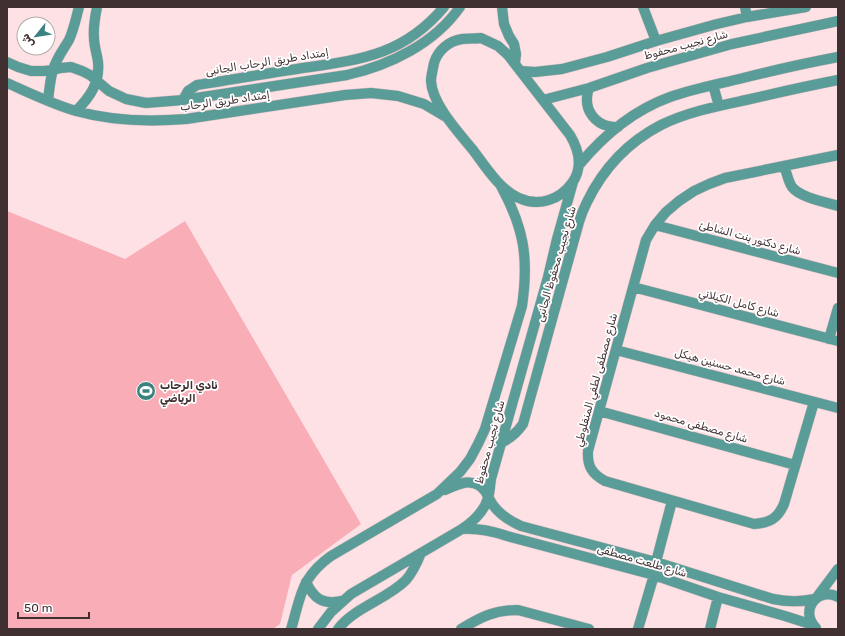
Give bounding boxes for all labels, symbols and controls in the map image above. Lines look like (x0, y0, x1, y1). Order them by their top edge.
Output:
north arrow (16, 16, 56, 56)
street label: شارع نجيب محفوظ (643, 28, 730, 64)
text: ش (19, 31, 37, 50)
street label: إمتداد طريق الرحاب الجانبى (204, 46, 330, 79)
street label: إمتداد طريق الرحاب (179, 88, 271, 115)
street label: شارع نجيب محفوظ الجانبى (533, 204, 581, 324)
street label: شارع دكتور بنت الشاطئ (697, 218, 802, 260)
street label: شارع كامل الكيلاني (697, 286, 781, 322)
street label: شارع مصطفى لطفي المنفلوطي (572, 312, 622, 449)
street label: شارع محمد حسنين هيكل (673, 346, 787, 390)
place label: نادي الرحاب الرياضي (160, 379, 218, 407)
sports icon: نادي الرحاب الرياضي (135, 380, 157, 402)
street label: شارع نجيب محفوظ (473, 399, 509, 486)
street label: شارع مصطفى محمود (652, 406, 749, 448)
street label: شارع طلعت مصطفى (595, 542, 688, 582)
scale bar (18, 594, 89, 620)
text: 50 m (24, 601, 52, 615)

